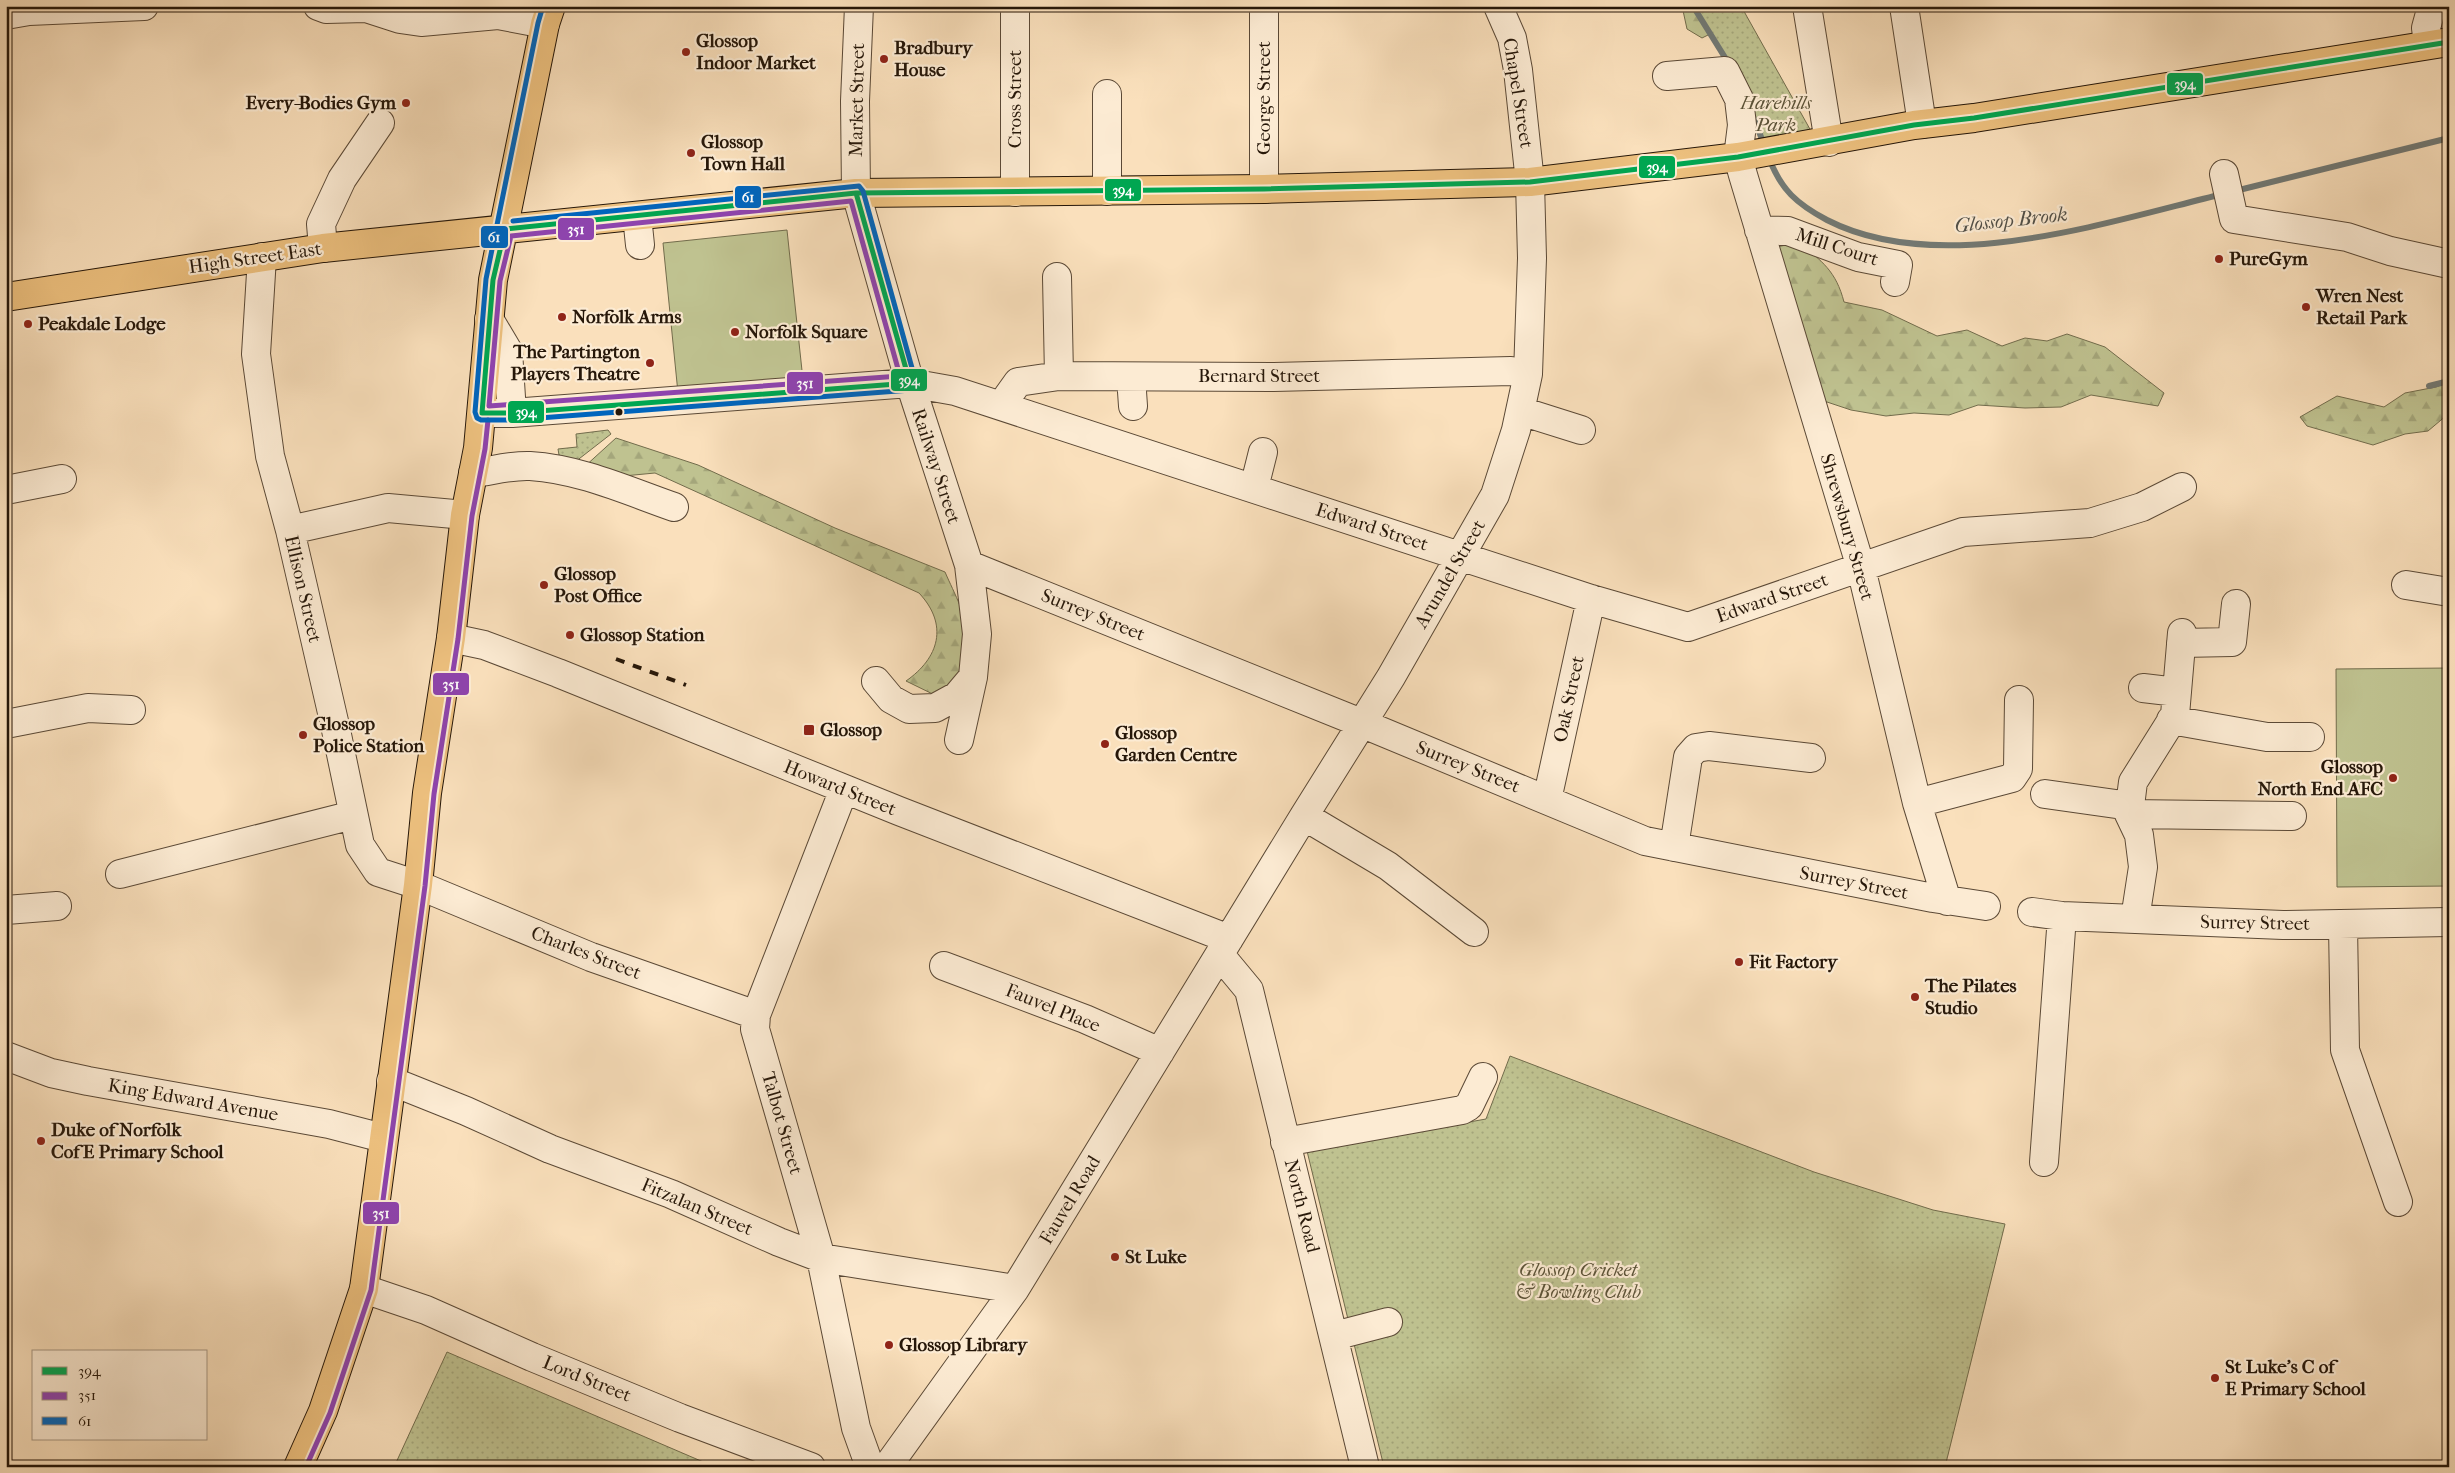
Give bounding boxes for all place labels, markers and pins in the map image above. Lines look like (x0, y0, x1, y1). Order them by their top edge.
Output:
place label: Glossop Indoor Market (696, 30, 816, 74)
place label: Bradbury House (894, 37, 973, 81)
marker: Glossop Indoor Market (680, 46, 692, 58)
marker: Bradbury House (878, 53, 890, 65)
place label: Every-Bodies Gym (246, 92, 396, 114)
marker: Every-Bodies Gym (400, 97, 412, 109)
place label: Glossop Town Hall (700, 131, 786, 175)
marker: Glossop Town Hall (685, 147, 697, 159)
place label: PureGym (2229, 248, 2308, 270)
marker: PureGym (2213, 253, 2225, 265)
place label: Wren Nest Retail Park (2315, 285, 2408, 329)
marker: Wren Nest Retail Park (2300, 301, 2312, 313)
place label: Norfolk Arms (572, 306, 681, 328)
marker: Norfolk Arms (556, 311, 568, 323)
place label: Peakdale Lodge (38, 313, 166, 335)
marker: Peakdale Lodge (22, 318, 34, 330)
place label: Norfolk Square (745, 321, 868, 343)
marker: Norfolk Square (729, 326, 741, 338)
place label: The Partington Players Theatre (510, 341, 641, 385)
marker: The Partington Players Theatre (644, 357, 656, 369)
unlabelled marker (614, 407, 624, 417)
place label: Glossop Post Office (554, 563, 643, 607)
marker: Glossop Post Office (538, 579, 550, 591)
place label: Glossop Station (580, 624, 705, 646)
marker: Glossop Station (564, 629, 576, 641)
place label: Glossop Police Station (313, 713, 425, 757)
place label: Glossop (820, 719, 882, 741)
place label: Glossop Garden Centre (1115, 722, 1238, 766)
marker: Glossop (802, 723, 816, 737)
marker: Glossop Police Station (297, 729, 309, 741)
marker: Glossop Garden Centre (1099, 738, 1111, 750)
place label: Glossop North End AFC (2257, 756, 2383, 800)
marker: Glossop North End AFC (2387, 772, 2399, 784)
place label: Fit Factory (1748, 951, 1838, 973)
marker: Fit Factory (1733, 956, 1745, 968)
place label: The Pilates Studio (1924, 975, 2017, 1019)
marker: The Pilates Studio (1909, 991, 1921, 1003)
place label: Duke of Norfolk CofE Primary School (51, 1119, 224, 1163)
marker: Duke of Norfolk CofE Primary School (35, 1135, 47, 1147)
place label: St Luke (1125, 1246, 1187, 1268)
marker: St Luke (1109, 1251, 1121, 1263)
place label: Glossop Library (899, 1334, 1028, 1356)
marker: Glossop Library (883, 1339, 895, 1351)
place label: St Luke's C of E Primary School (2225, 1356, 2366, 1400)
marker: St Luke's C of E Primary School (2209, 1372, 2221, 1384)

